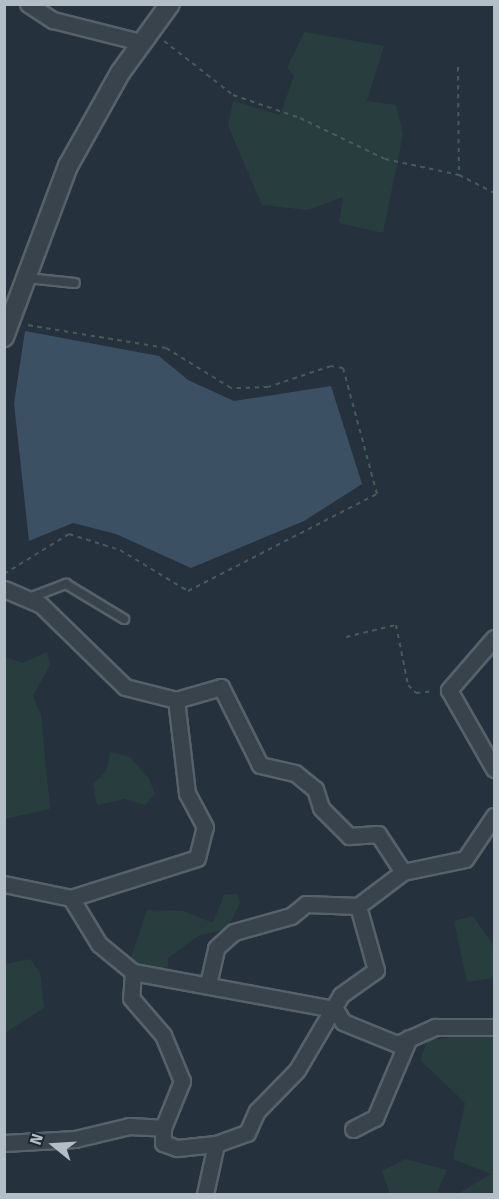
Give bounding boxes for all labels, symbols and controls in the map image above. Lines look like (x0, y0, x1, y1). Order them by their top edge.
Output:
north arrow (24, 1115, 84, 1175)
text: N (26, 1131, 47, 1147)

